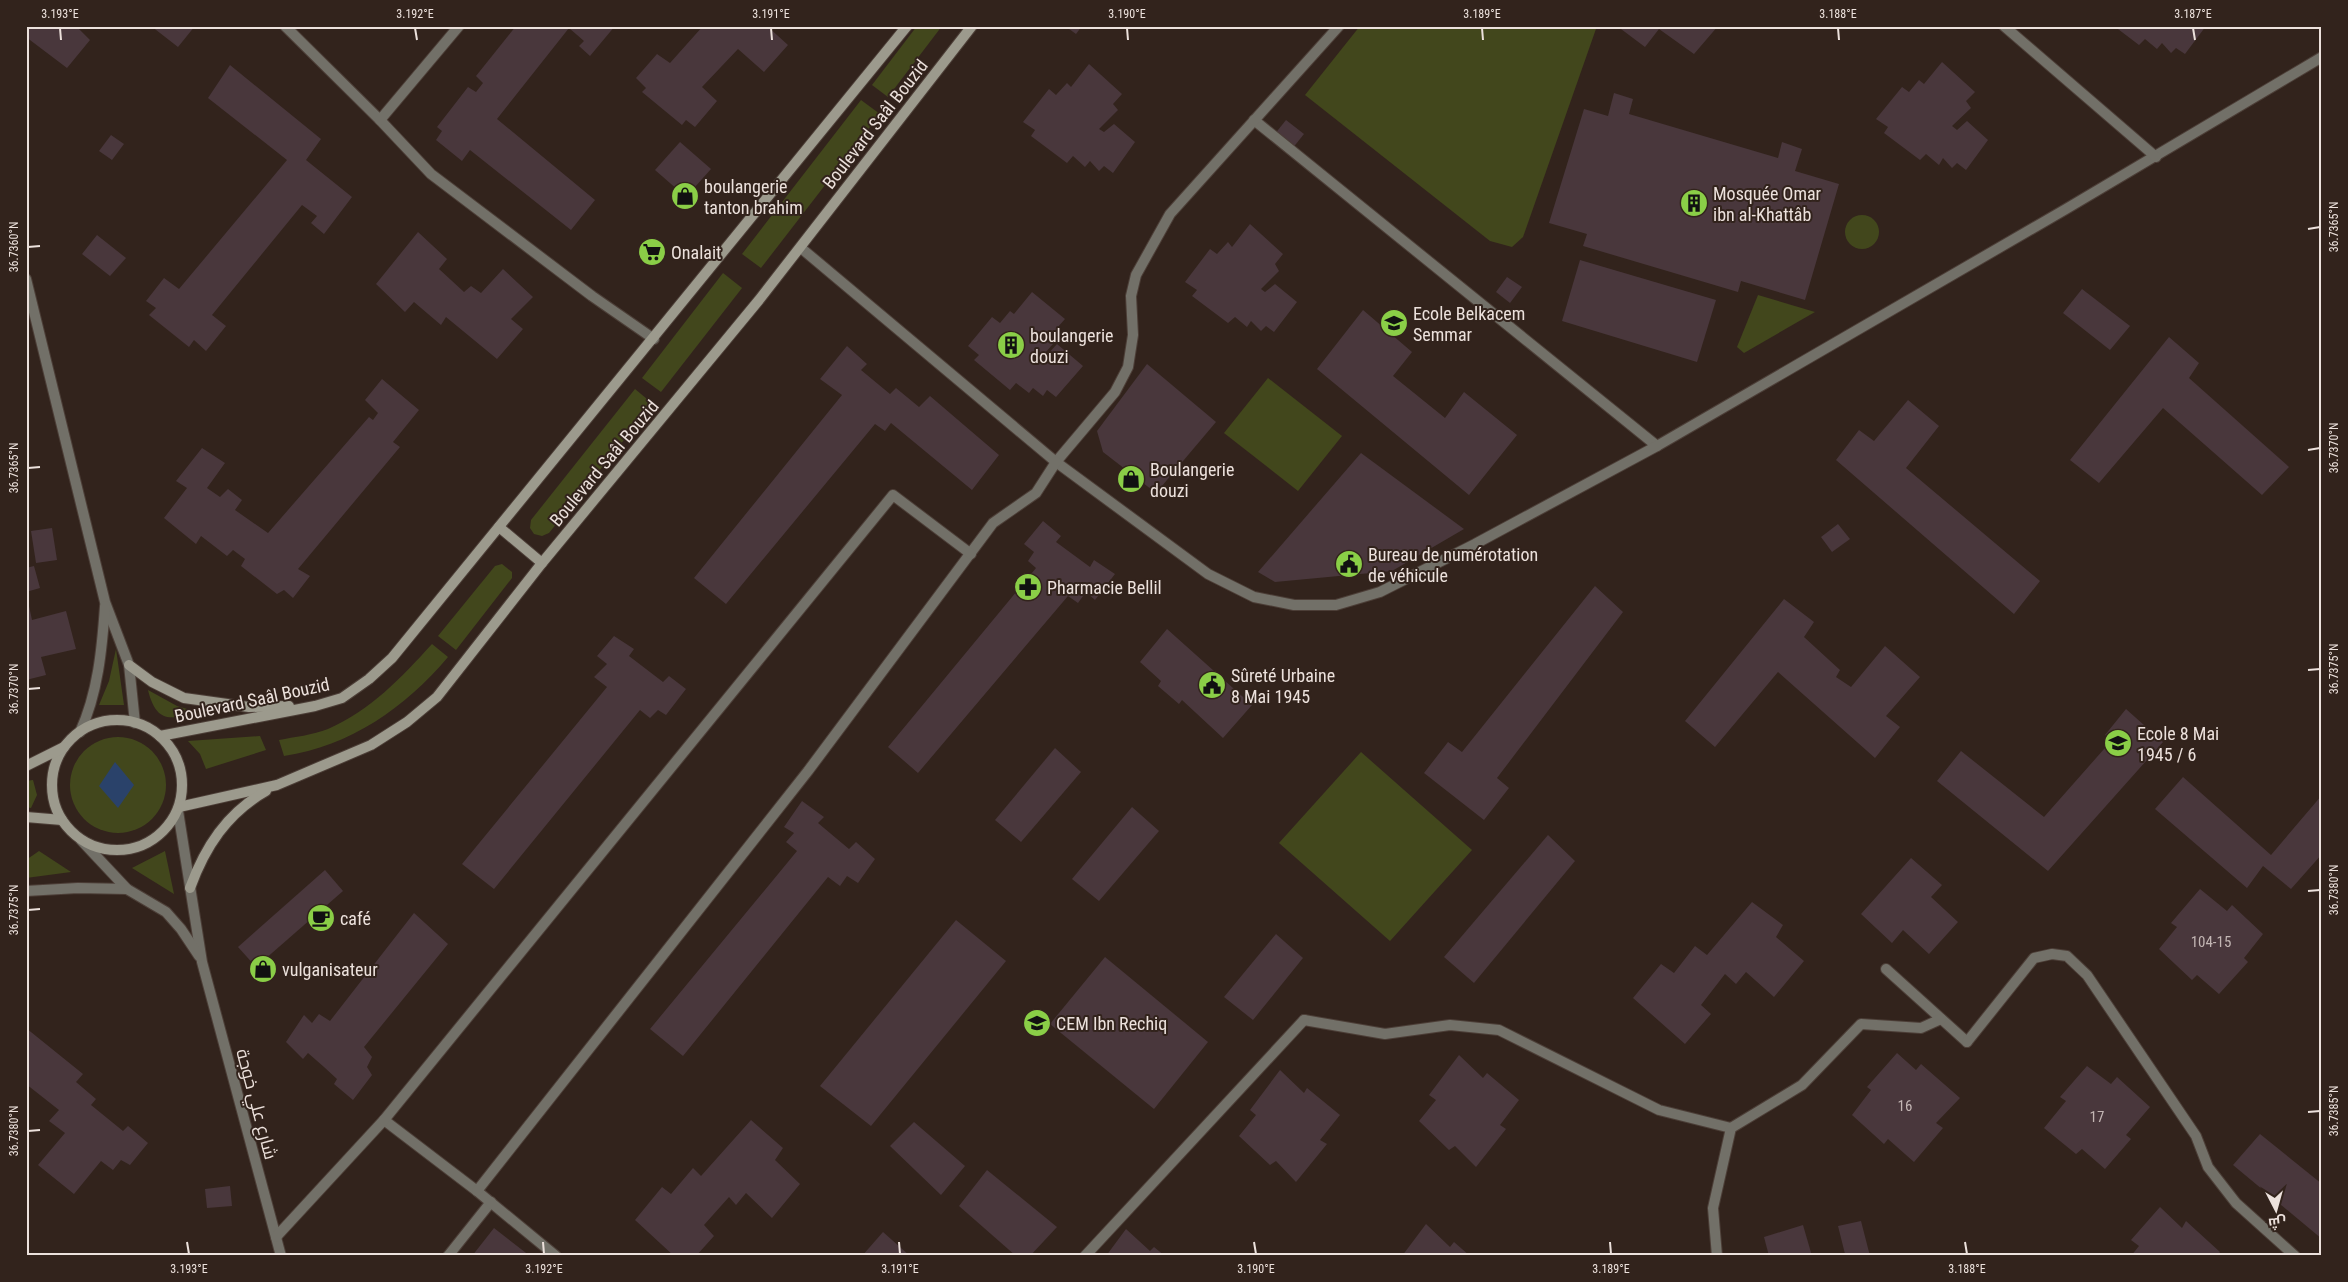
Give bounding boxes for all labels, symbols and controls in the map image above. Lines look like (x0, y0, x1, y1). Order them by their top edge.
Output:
text: 3.193°E (41, 7, 79, 21)
text: 3.192°E (396, 7, 434, 21)
text: 3.191°E (752, 7, 790, 21)
text: 3.190°E (1108, 7, 1146, 21)
text: 3.189°E (1463, 7, 1501, 21)
text: 3.188°E (1819, 7, 1857, 21)
text: 3.187°E (2174, 7, 2212, 21)
street label: Boulevard Saâl Bouzid (818, 55, 932, 193)
place label: boulangerie tanton brahim (704, 176, 803, 218)
shop icon: boulangerie tanton brahim (670, 181, 700, 211)
place label: Mosquée Omar ibn al-Khattâb (1713, 183, 1822, 225)
building icon: Mosquée Omar ibn al-Khattâb (1679, 188, 1709, 218)
text: 36.7365°N (2327, 202, 2341, 252)
text: 36.7360°N (7, 222, 21, 272)
supermarket icon: Onalait (637, 237, 667, 267)
place label: Onalait (671, 242, 721, 263)
place label: Ecole Belkacem Semmar (1413, 303, 1525, 345)
school or university icon: Ecole Belkacem Semmar (1379, 308, 1409, 338)
place label: boulangerie douzi (1030, 325, 1113, 367)
building icon: boulangerie douzi (996, 330, 1026, 360)
street label: Boulevard Saâl Bouzid (545, 396, 663, 530)
text: 36.7370°N (2327, 423, 2341, 473)
text: 36.7365°N (7, 443, 21, 493)
place label: Boulangerie douzi (1150, 459, 1234, 501)
shop icon: Boulangerie douzi (1116, 464, 1146, 494)
place label: Bureau de numérotation de véhicule (1368, 544, 1538, 586)
public building icon: Bureau de numérotation de véhicule (1334, 549, 1364, 579)
pharmacy icon: Pharmacie Bellil (1013, 572, 1043, 602)
place label: Pharmacie Bellil (1047, 577, 1162, 598)
text: 36.7375°N (2327, 644, 2341, 694)
text: 36.7370°N (7, 664, 21, 714)
place label: Sûreté Urbaine 8 Mai 1945 (1231, 665, 1335, 707)
public building icon: Sûreté Urbaine 8 Mai 1945 (1197, 670, 1227, 700)
street label: Boulevard Saâl Bouzid (173, 673, 331, 727)
place label: Ecole 8 Mai 1945 / 6 (2137, 723, 2219, 765)
school or university icon: Ecole 8 Mai 1945 / 6 (2103, 728, 2133, 758)
text: 36.7380°N (2327, 865, 2341, 915)
text: 36.7375°N (7, 885, 21, 935)
cafe icon: café (306, 903, 336, 933)
place label: café (340, 908, 371, 929)
house number: 104-15 (2191, 933, 2231, 951)
shop icon: vulganisateur (248, 954, 278, 984)
place label: vulganisateur (282, 959, 378, 980)
school or university icon: CEM Ibn Rechiq (1022, 1008, 1052, 1038)
place label: CEM Ibn Rechiq (1056, 1013, 1167, 1034)
street label: شارع علي خوجة (228, 1046, 282, 1163)
text: 36.7385°N (2327, 1086, 2341, 1136)
house number: 16 (1898, 1097, 1912, 1115)
text: 36.7380°N (7, 1106, 21, 1156)
house number: 17 (2090, 1108, 2104, 1126)
north arrow (2250, 1184, 2300, 1234)
text: ش (2267, 1213, 2287, 1232)
text: 3.193°E (170, 1262, 208, 1276)
text: 3.192°E (525, 1262, 563, 1276)
text: 3.191°E (881, 1262, 919, 1276)
text: 3.190°E (1237, 1262, 1275, 1276)
text: 3.189°E (1592, 1262, 1630, 1276)
text: 3.188°E (1948, 1262, 1986, 1276)

